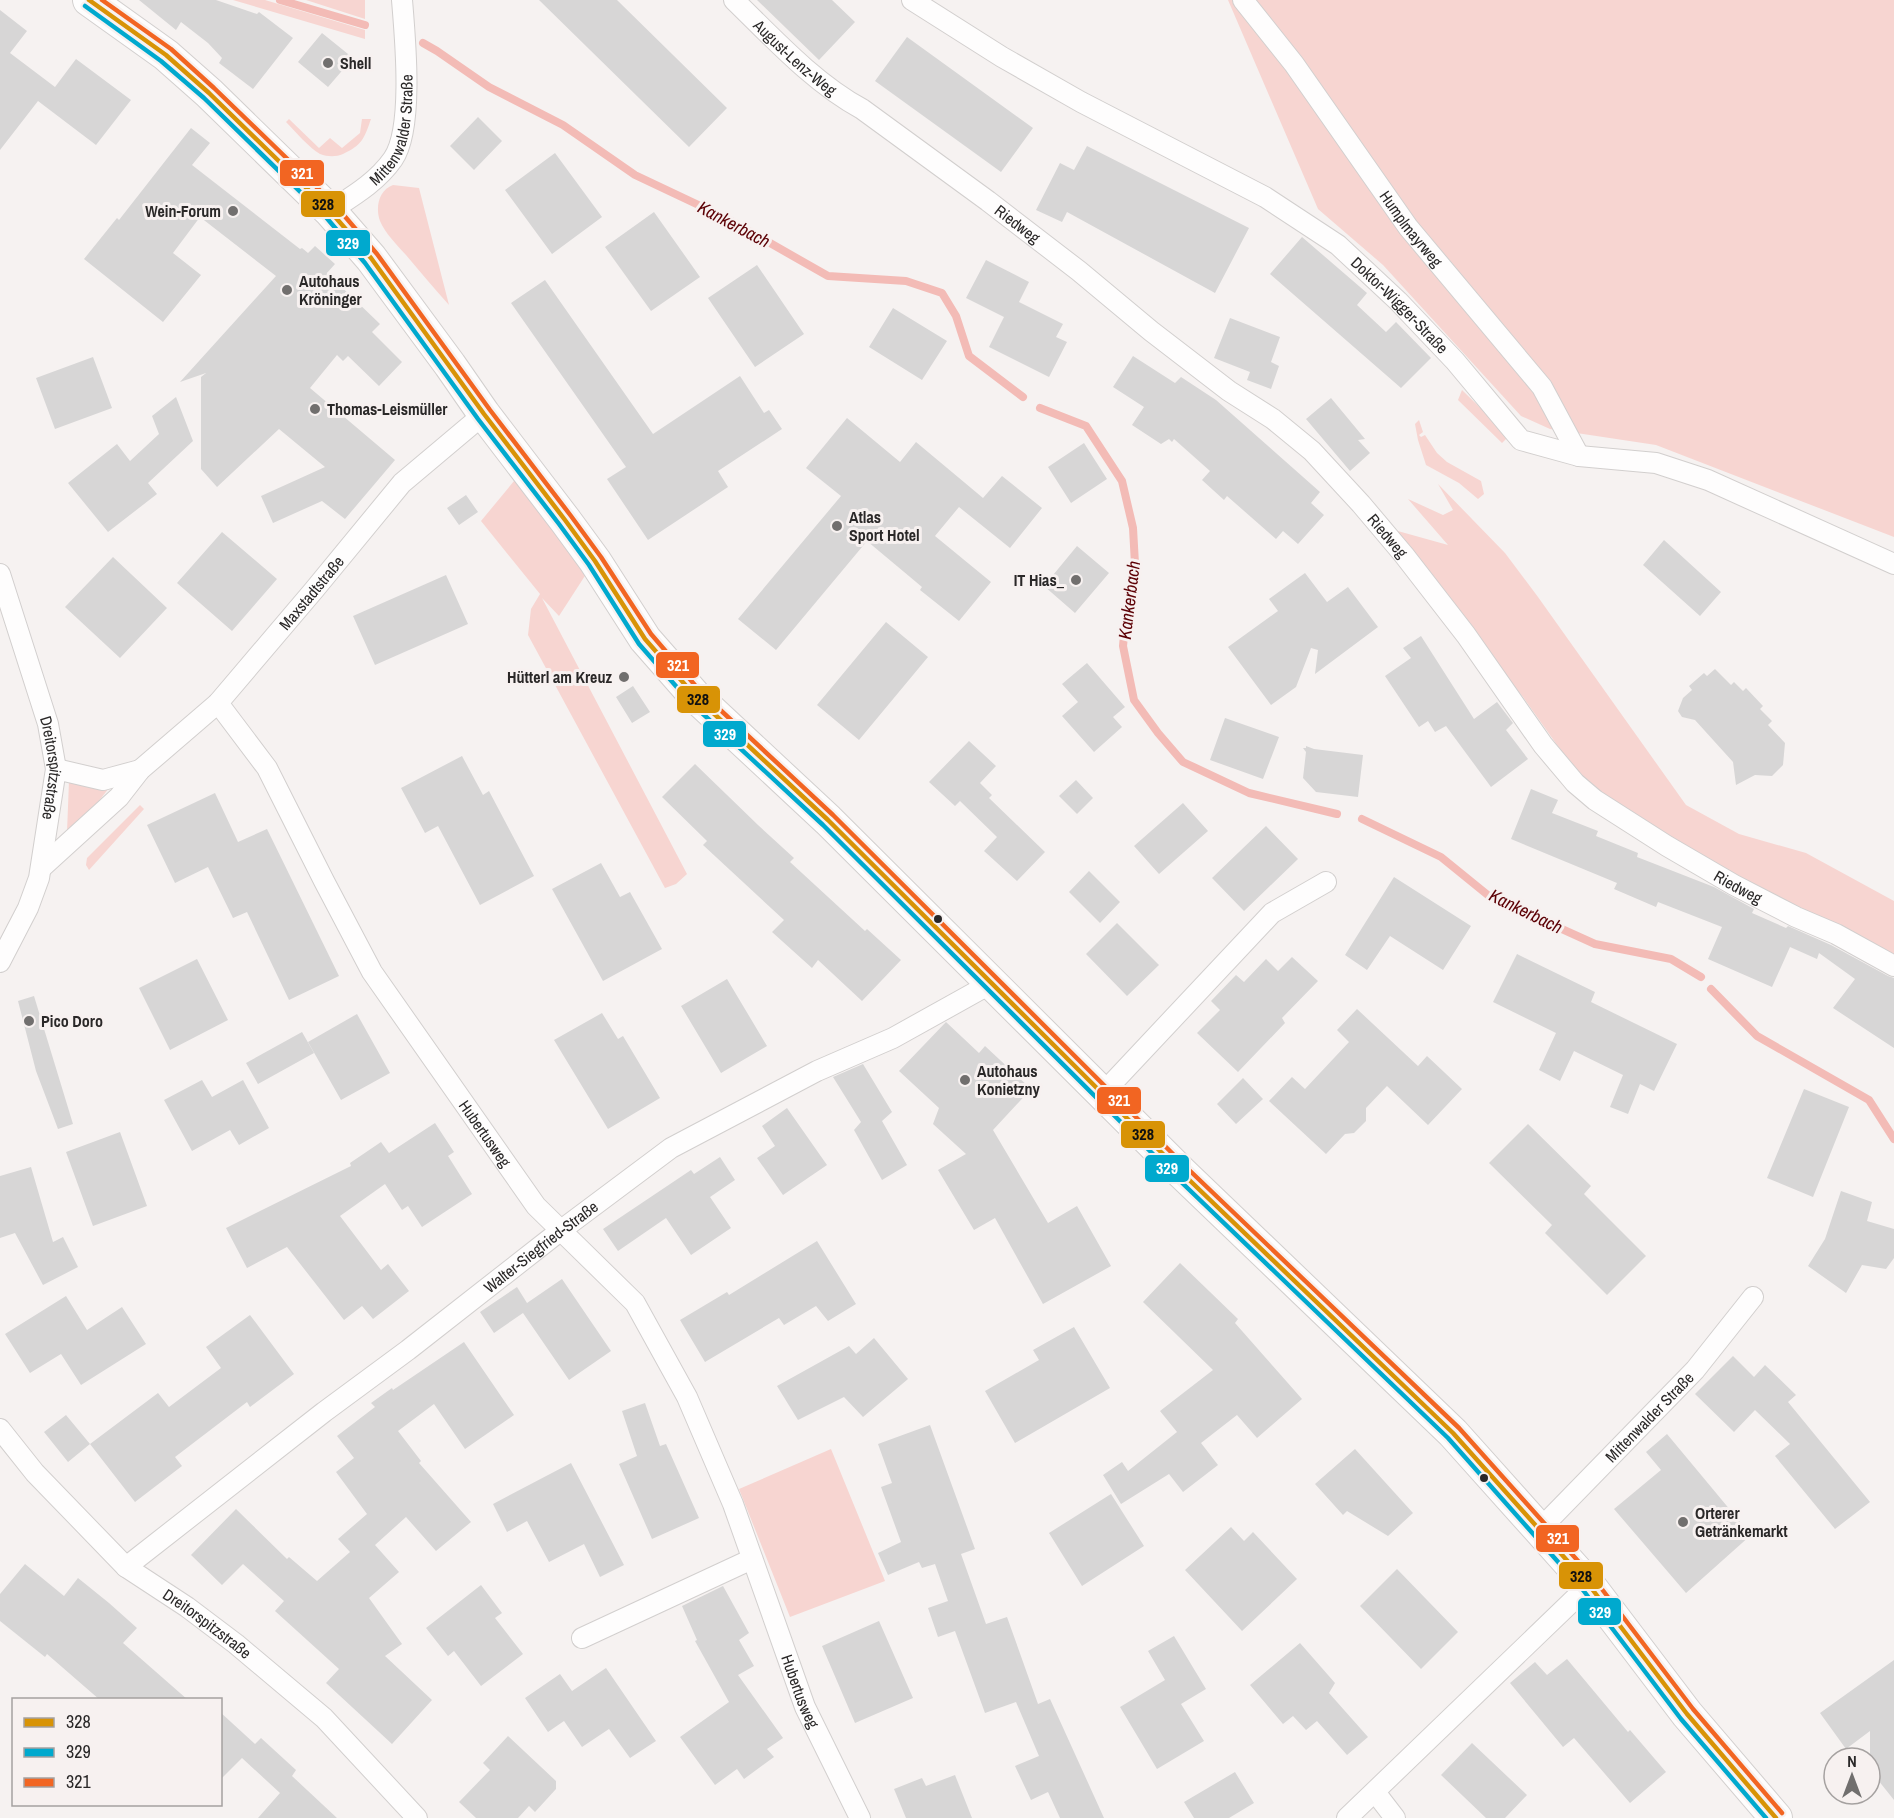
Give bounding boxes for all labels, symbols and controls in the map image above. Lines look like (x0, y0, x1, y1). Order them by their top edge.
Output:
street label: August-Lenz-Weg (748, 14, 842, 101)
place label: Shell (340, 52, 371, 74)
marker: Shell (321, 56, 335, 70)
street label: Mittenwalder Straße (364, 74, 418, 190)
line badge: 321 (279, 159, 325, 187)
text: 321 (291, 162, 314, 184)
street label: Humplmayrweg (1375, 186, 1448, 272)
line badge: 328 (300, 190, 346, 218)
text: 328 (312, 193, 334, 215)
water label: Kankerbach (693, 194, 775, 254)
street label: Riedweg (990, 199, 1045, 249)
place label: Wein-Forum (145, 200, 221, 222)
marker: Wein-Forum (226, 204, 240, 218)
line badge: 329 (325, 229, 371, 257)
text: 329 (337, 232, 359, 254)
street label: Doktor-Wigger-Straße (1346, 252, 1453, 358)
place label: Autohaus Kröninger (299, 270, 363, 310)
marker: Autohaus Kröninger (280, 283, 294, 297)
place label: Thomas-Leismüller (327, 398, 448, 420)
marker: Thomas-Leismüller (308, 402, 322, 416)
place label: Atlas Sport Hotel (849, 506, 920, 546)
street label: Riedweg (1363, 509, 1413, 563)
marker: Atlas Sport Hotel (830, 519, 844, 533)
street label: Maxstadtstraße (274, 551, 349, 634)
water label: Kankerbach (1112, 559, 1146, 641)
place label: IT Hias_ (1014, 569, 1065, 591)
marker: IT Hias_ (1069, 573, 1083, 587)
line badge: 321 (655, 651, 700, 679)
text: 321 (667, 654, 690, 676)
place label: Hütterl am Kreuz (507, 666, 612, 688)
marker: Hütterl am Kreuz (617, 670, 631, 684)
line badge: 328 (676, 685, 721, 714)
text: 328 (687, 688, 709, 710)
street label: Dreitorspitzstraße (35, 713, 67, 821)
line badge: 329 (702, 720, 747, 748)
text: 329 (714, 723, 736, 745)
street label: Riedweg (1710, 865, 1767, 909)
water label: Kankerbach (1485, 882, 1567, 940)
unlabelled marker (932, 913, 944, 925)
place label: Pico Doro (41, 1010, 103, 1032)
marker: Pico Doro (22, 1014, 36, 1028)
place label: Autohaus Konietzny (977, 1060, 1040, 1100)
marker: Autohaus Konietzny (958, 1073, 972, 1087)
line badge: 321 (1096, 1086, 1142, 1115)
text: 321 (1108, 1089, 1131, 1111)
street label: Hubertusweg (454, 1095, 517, 1172)
line badge: 328 (1120, 1120, 1166, 1149)
text: 328 (1132, 1123, 1154, 1145)
line badge: 329 (1144, 1154, 1190, 1183)
text: 329 (1156, 1157, 1178, 1179)
street label: Walter-Siegfried-Straße (479, 1196, 602, 1298)
street label: Mittenwalder Straße (1600, 1367, 1698, 1467)
unlabelled marker (1478, 1472, 1490, 1484)
place label: Orterer Getränkemarkt (1695, 1502, 1788, 1542)
marker: Orterer Getränkemarkt (1676, 1515, 1690, 1529)
line badge: 321 (1535, 1524, 1580, 1553)
text: 321 (1547, 1527, 1570, 1549)
line badge: 328 (1558, 1561, 1604, 1590)
text: 328 (1570, 1565, 1592, 1587)
street label: Dreitorspitzstraße (159, 1583, 256, 1663)
line badge: 329 (1577, 1597, 1622, 1626)
text: 329 (1589, 1601, 1611, 1623)
street label: Hubertusweg (776, 1651, 825, 1732)
legend (12, 1698, 222, 1806)
text: 328 (66, 1709, 91, 1734)
text: 329 (66, 1739, 91, 1764)
north arrow (1822, 1746, 1882, 1806)
text: N (1847, 1750, 1857, 1772)
text: 321 (66, 1769, 91, 1794)

